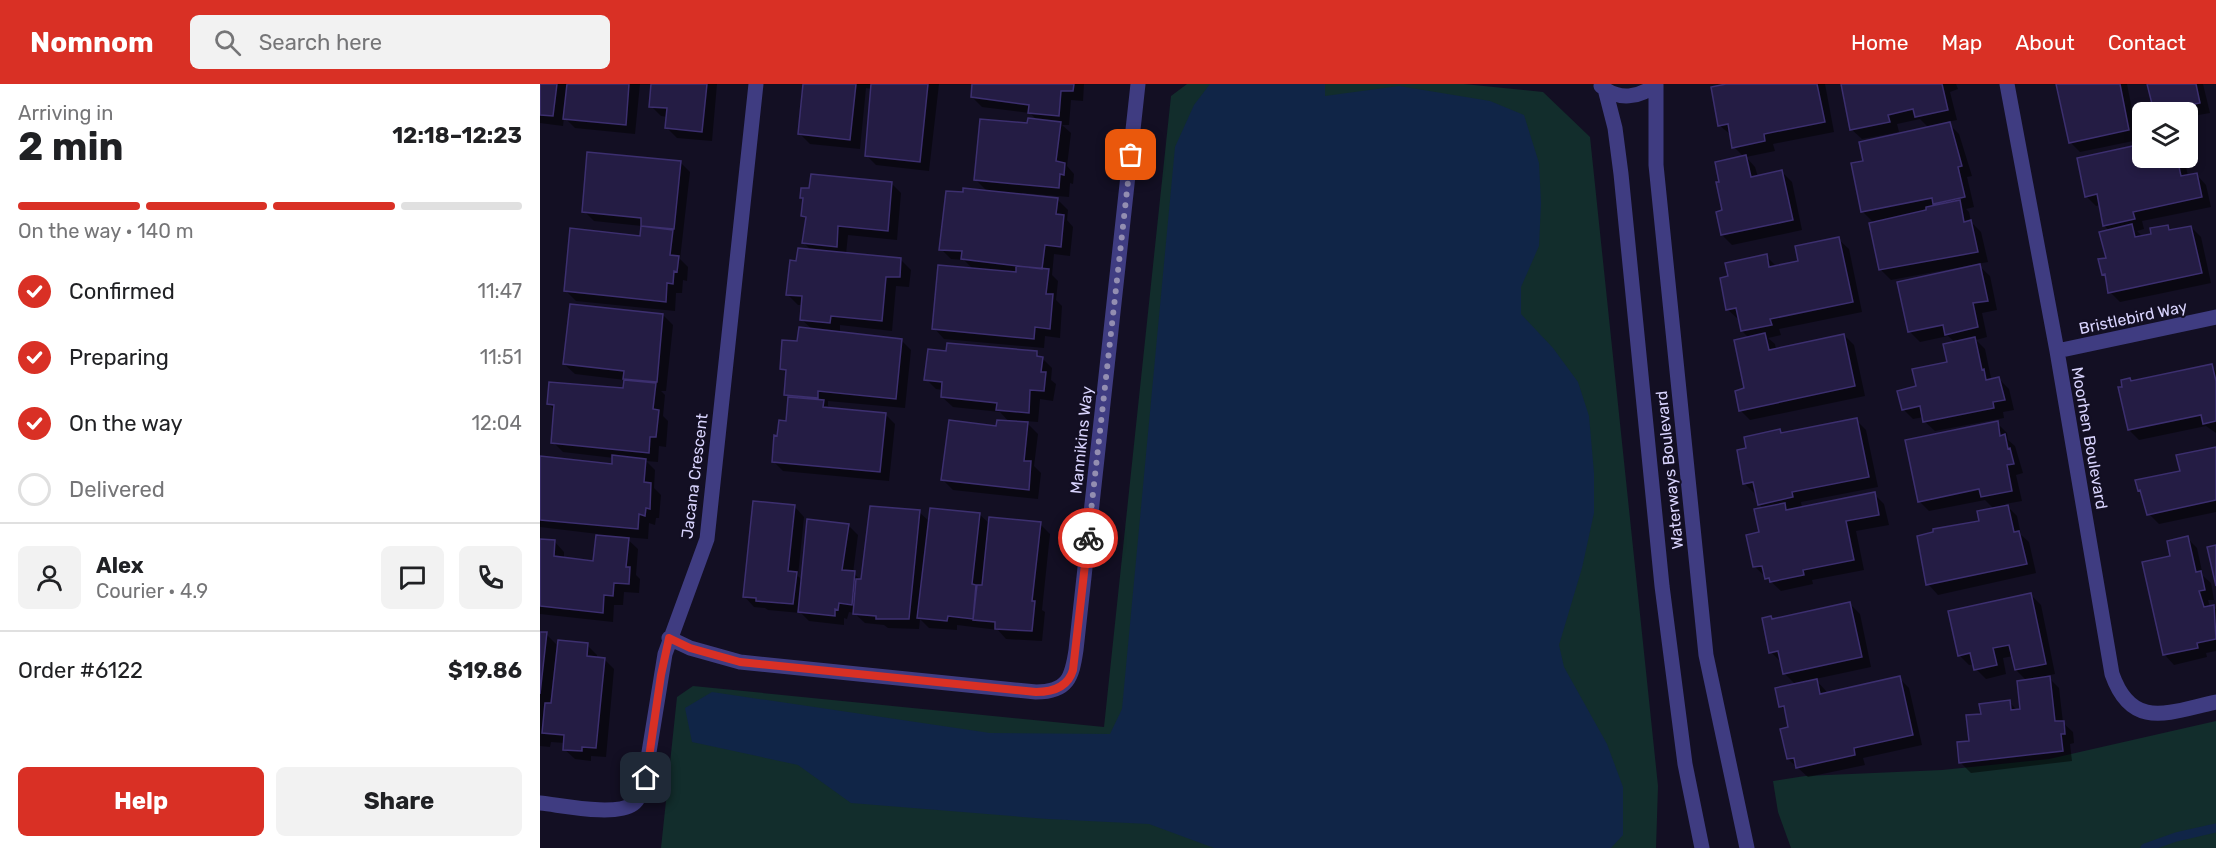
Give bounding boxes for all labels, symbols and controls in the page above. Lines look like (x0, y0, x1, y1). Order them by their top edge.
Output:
search box (190, 15, 610, 69)
text: Nomnom (30, 26, 154, 59)
icon: search (211, 26, 244, 59)
text: Search here (259, 29, 382, 56)
text: Home (1851, 30, 1908, 55)
text: Map (1941, 30, 1982, 55)
text: About (2015, 30, 2075, 55)
text: Contact (2108, 30, 2186, 55)
text: Arriving in (18, 101, 113, 125)
map controls (2132, 102, 2198, 168)
button: layers (2132, 102, 2198, 168)
text: 12:18–12:23 (392, 122, 522, 149)
text: 2 min (18, 124, 124, 170)
pin (1105, 129, 1156, 180)
icon: bag (1114, 138, 1147, 171)
text: On the way · 140 m (18, 219, 194, 243)
icon: check (18, 275, 51, 308)
text: Confirmed (69, 278, 175, 305)
text: 11:47 (477, 279, 522, 303)
street label: Bristlebird Way (2077, 297, 2189, 338)
icon: check (18, 341, 51, 374)
text: Preparing (69, 344, 169, 371)
text: 11:51 (480, 345, 522, 369)
street label: Moorhen Boulevard (2068, 365, 2111, 511)
street label: Mannikins Way (1066, 385, 1097, 495)
street label: Waterways Boulevard (1652, 390, 1687, 550)
icon: check (18, 407, 51, 440)
text: On the way (69, 410, 183, 437)
text: 12:04 (471, 411, 522, 435)
street label: Jacana Crescent (677, 412, 712, 540)
text: Delivered (69, 476, 165, 503)
courier (1058, 508, 1118, 568)
icon: bike (1072, 522, 1105, 555)
button: person (18, 546, 81, 609)
button: chat (381, 546, 444, 609)
button: phone (459, 546, 522, 609)
text: Alex (96, 552, 144, 579)
text: Courier · 4.9 (96, 579, 208, 603)
text: Order #6122 (18, 657, 143, 684)
text: $19.86 (448, 657, 522, 684)
pin (620, 752, 671, 803)
icon: home (629, 761, 662, 794)
button: Help (18, 767, 264, 836)
button: Share (276, 767, 522, 836)

